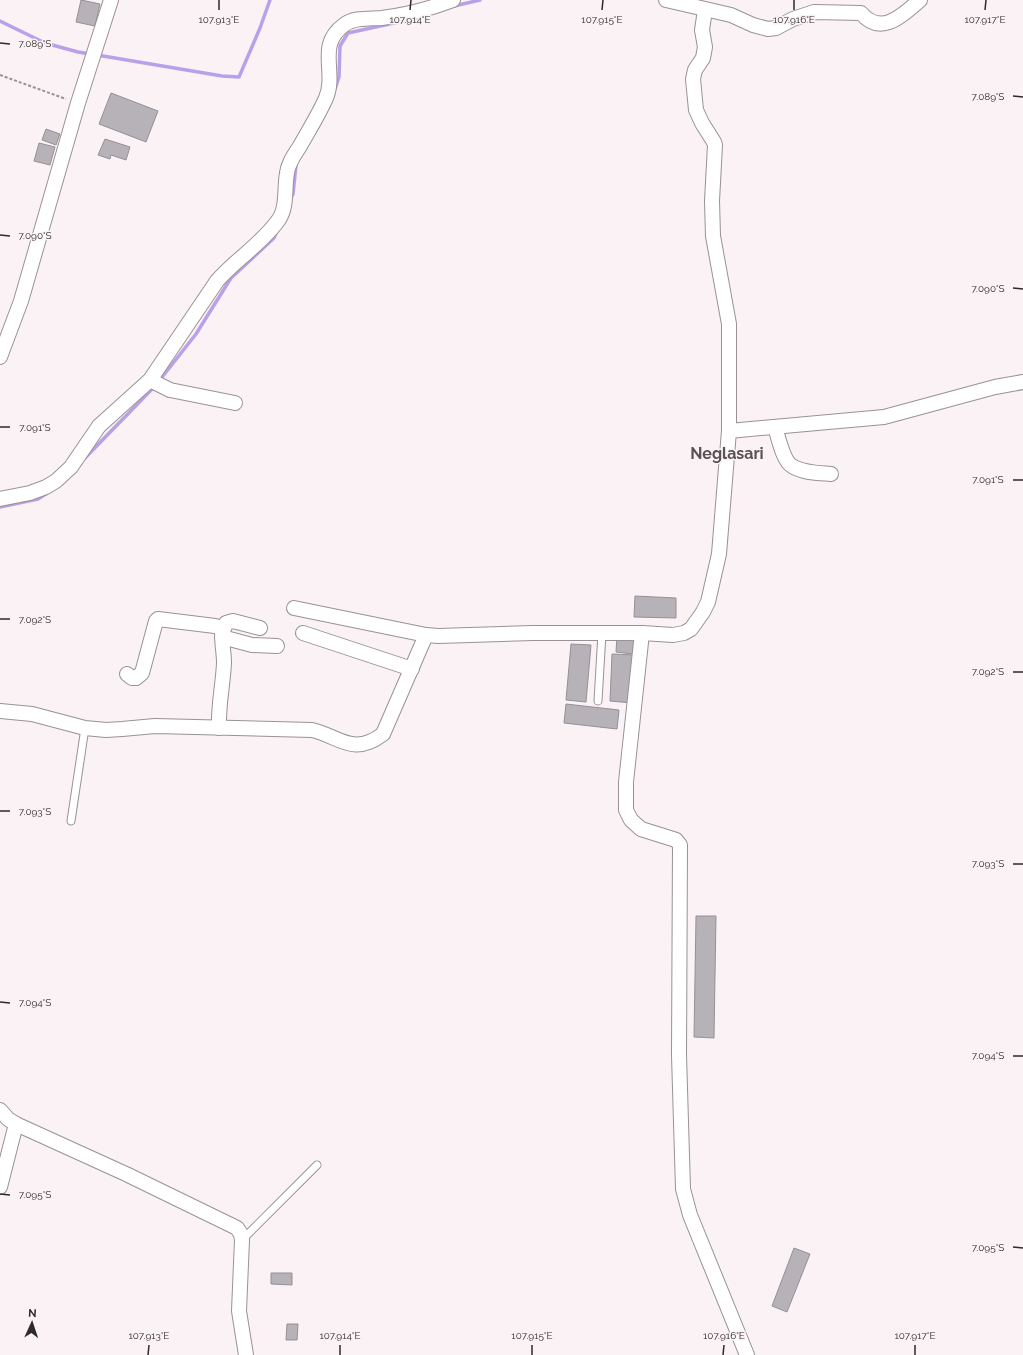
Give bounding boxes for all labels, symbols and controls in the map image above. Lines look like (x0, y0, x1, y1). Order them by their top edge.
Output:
text: 107.913°E (199, 14, 239, 25)
text: 107.914°E (389, 14, 431, 25)
text: 107.915°E (581, 14, 623, 25)
text: 107.916°E (773, 14, 815, 25)
text: 107.917°E (964, 14, 1006, 25)
text: 7.089°S (19, 38, 51, 49)
text: 7.089°S (972, 91, 1004, 102)
text: 7.090°S (18, 230, 52, 241)
text: 7.090°S (971, 283, 1005, 294)
text: 7.091°S (19, 422, 51, 433)
district label: Neglasari (690, 444, 764, 463)
text: 7.091°S (972, 474, 1004, 485)
text: 7.092°S (19, 614, 51, 625)
text: 7.092°S (972, 666, 1004, 677)
text: 7.093°S (19, 806, 51, 817)
text: 7.093°S (972, 858, 1004, 869)
text: 7.094°S (19, 997, 51, 1008)
text: 7.094°S (972, 1050, 1004, 1061)
text: 7.095°S (19, 1189, 51, 1200)
text: 7.095°S (972, 1242, 1004, 1253)
north arrow (12, 1303, 52, 1343)
text: N (28, 1307, 37, 1320)
text: 107.913°E (129, 1330, 169, 1341)
text: 107.914°E (319, 1330, 361, 1341)
text: 107.915°E (511, 1330, 553, 1341)
text: 107.916°E (703, 1330, 745, 1341)
text: 107.917°E (894, 1330, 936, 1341)

